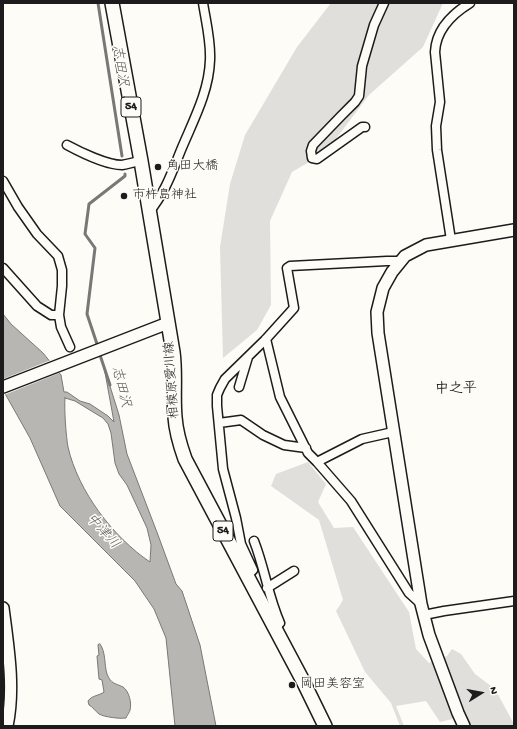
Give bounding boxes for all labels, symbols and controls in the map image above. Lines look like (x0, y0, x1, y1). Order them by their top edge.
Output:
water label: 志田沢 (107, 44, 131, 88)
road number: 54 (121, 97, 141, 117)
place label: 角田大橋 (166, 159, 218, 175)
marker: 角田大橋 (153, 162, 163, 172)
place label: 市杵島神社 (132, 188, 197, 204)
marker: 市杵島神社 (119, 191, 129, 201)
street label: 相模原愛川線 (162, 341, 184, 419)
water label: 志田沢 (107, 365, 133, 409)
district label: 中之平 (435, 382, 477, 398)
water label: 中津川 (82, 511, 122, 553)
road number: 54 (213, 521, 233, 541)
north arrow (461, 673, 501, 713)
place label: 岡田美容室 (300, 677, 365, 693)
marker: 岡田美容室 (287, 680, 297, 690)
text: N (486, 686, 499, 695)

